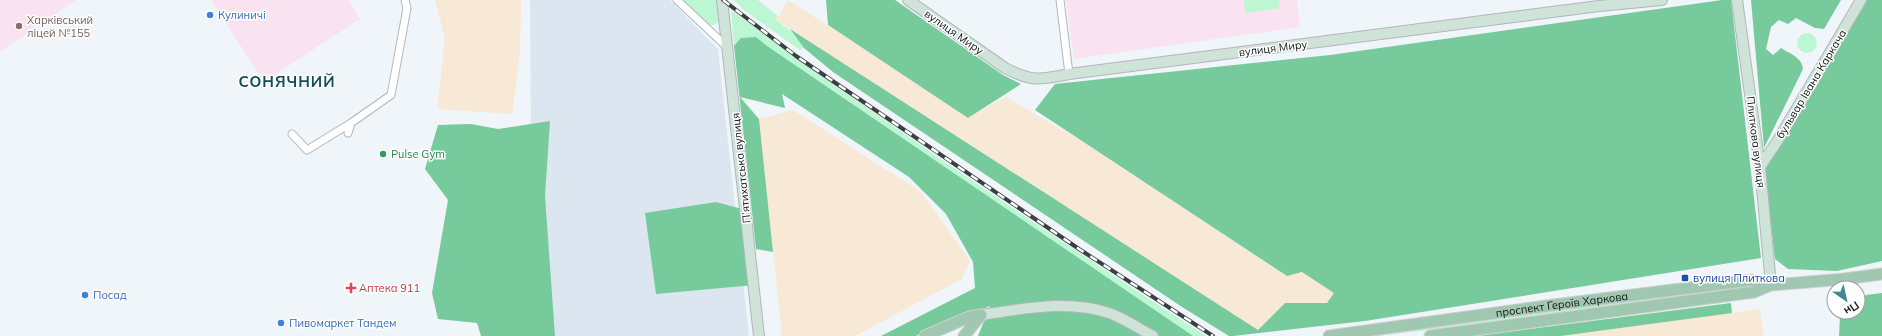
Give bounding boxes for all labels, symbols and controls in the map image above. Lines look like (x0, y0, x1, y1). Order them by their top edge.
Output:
street label: вулиця Миру (922, 6, 986, 58)
place label: Кулиничі (218, 8, 266, 22)
marker: Кулиничі (205, 10, 215, 20)
place label: Харківський ліцей №155 (27, 13, 93, 40)
marker: Харківський ліцей №155 (14, 21, 24, 31)
street label: бульвар Івана Каркача (1773, 27, 1849, 141)
street label: вулиця Миру (1238, 37, 1308, 59)
district label: СОНЯЧНИЙ (238, 72, 336, 91)
street label: Плиткова вулиця (1743, 95, 1769, 189)
street label: П’ятихатська вулиця (728, 112, 754, 224)
place label: Pulse Gym (391, 147, 445, 161)
marker: Pulse Gym (378, 149, 388, 159)
place label: вулиця Плиткова (1693, 271, 1785, 285)
marker: вулиця Плиткова (1680, 273, 1690, 283)
north arrow (1826, 280, 1866, 320)
place label: Аптека 911 (359, 281, 420, 295)
marker: Аптека 911 (346, 283, 356, 293)
place label: Посад (93, 288, 127, 302)
street label: проспект Героїв Харкова (1495, 289, 1629, 320)
marker: Посад (80, 290, 90, 300)
text: Пн (1841, 298, 1862, 318)
place label: Пивомаркет Тандем (289, 316, 396, 330)
marker: Пивомаркет Тандем (276, 318, 286, 328)

